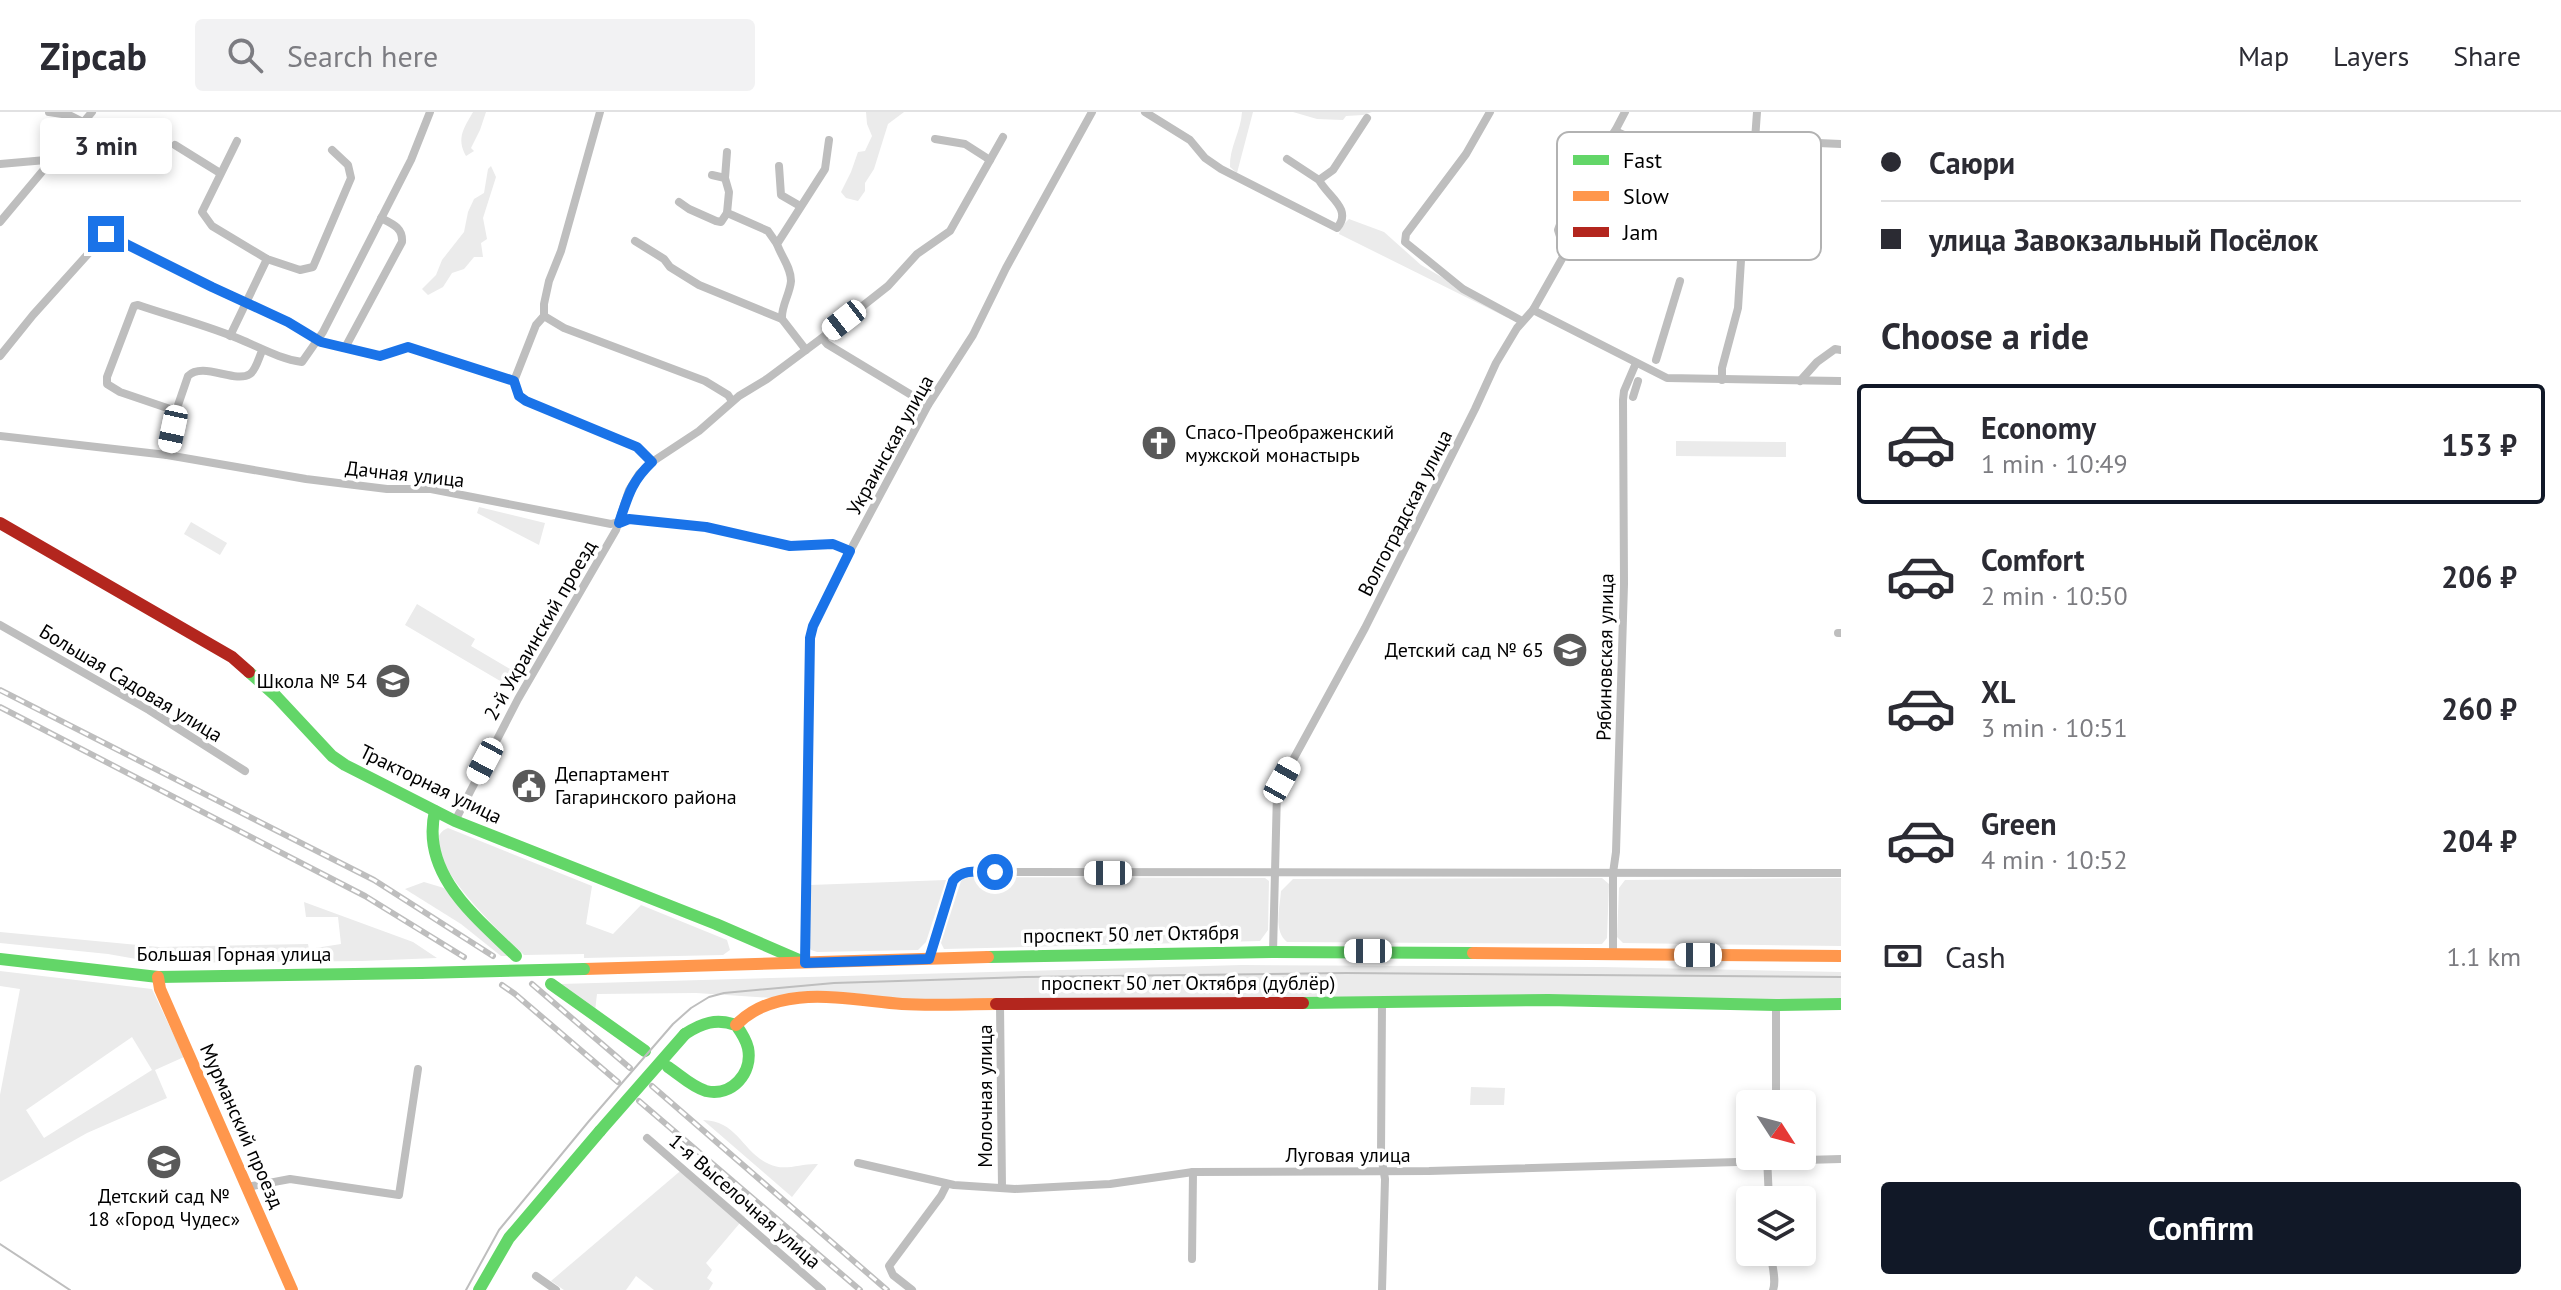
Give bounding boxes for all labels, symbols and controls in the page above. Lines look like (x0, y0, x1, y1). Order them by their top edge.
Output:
search box (195, 19, 755, 91)
text: Zipcab (40, 31, 147, 80)
icon: search (223, 33, 267, 77)
text: Search here (287, 36, 438, 75)
text: Map (2238, 37, 2289, 74)
text: Layers (2333, 37, 2409, 74)
text: Share (2453, 37, 2521, 74)
callout: 3 min (40, 118, 172, 174)
text: 3 min (74, 129, 138, 162)
legend (1557, 132, 1821, 260)
text: Саюри (1929, 143, 2015, 182)
text: Fast (1623, 146, 1663, 174)
text: Slow (1623, 182, 1669, 210)
route end (88, 216, 124, 252)
text: Jam (1622, 218, 1658, 246)
text: улица Завокзальный Посёлок (1929, 220, 2318, 259)
car (818, 296, 870, 344)
text: Choose a ride (1881, 312, 2089, 359)
street label: Украинская улица (841, 370, 939, 520)
car (156, 403, 190, 455)
icon: car (1885, 408, 1957, 480)
text: Economy (1981, 408, 2096, 447)
place label: Спасо-Преображенский мужской монастырь (1185, 419, 1394, 468)
church icon: Спасо-Преображенский мужской монастырь (1140, 424, 1178, 462)
street label: Волгоградская улица (1352, 425, 1458, 601)
text: 153 ₽ (2441, 425, 2517, 464)
text: 1 min · 10:49 (1981, 447, 2128, 480)
street label: Дачная улица (344, 455, 466, 493)
street label: 2-й Украинский проезд (478, 535, 602, 725)
icon: car (1885, 540, 1957, 612)
text: Comfort (1981, 540, 2084, 579)
text: 206 ₽ (2441, 557, 2517, 596)
street label: Рябиновская улица (1591, 573, 1619, 741)
text: 2 min · 10:50 (1981, 579, 2128, 612)
street label: Большая Садовая улица (35, 618, 227, 748)
school or university icon: Детский сад № 65 (1551, 631, 1589, 669)
place label: Детский сад № 65 (1385, 637, 1544, 663)
school or university icon: Школа № 54 (374, 662, 412, 700)
place label: Школа № 54 (257, 668, 367, 694)
icon: car (1885, 672, 1957, 744)
text: XL (1981, 672, 2015, 711)
text: 260 ₽ (2441, 689, 2517, 728)
text: 3 min · 10:51 (1981, 711, 2128, 744)
car (463, 734, 507, 788)
street label: Тракторная улица (356, 738, 506, 830)
car (1260, 753, 1304, 807)
place label: Департамент Гагаринского района (555, 761, 737, 810)
public building icon: Департамент Гагаринского района (510, 767, 548, 805)
icon: car (1885, 804, 1957, 876)
text: Green (1981, 804, 2056, 843)
text: 204 ₽ (2441, 821, 2517, 860)
text: 4 min · 10:52 (1981, 843, 2128, 876)
route start (977, 854, 1013, 890)
car (1084, 861, 1132, 885)
street label: проспект 50 лет Октября (1023, 919, 1239, 949)
icon: cash (1881, 934, 1925, 978)
text: Cash (1945, 937, 2006, 976)
car (1344, 939, 1392, 963)
text: 1.1 km (2447, 940, 2521, 973)
street label: Большая Горная улица (136, 941, 332, 967)
car (1674, 943, 1722, 967)
street label: проспект 50 лет Октября (дублёр) (1041, 970, 1335, 996)
street label: Молочная улица (972, 1024, 998, 1168)
street label: Мурманский проезд (194, 1040, 290, 1212)
north arrow (1736, 1090, 1816, 1170)
map controls (1736, 1090, 1816, 1266)
street label: 1-я Выселочная улица (664, 1128, 826, 1274)
street label: Луговая улица (1284, 1142, 1411, 1168)
school or university icon: Детский сад № 18 «Город Чудес» (145, 1143, 183, 1181)
button: Confirm (1881, 1182, 2521, 1274)
place label: Детский сад № 18 «Город Чудес» (88, 1183, 240, 1232)
button: layers (1736, 1186, 1816, 1266)

